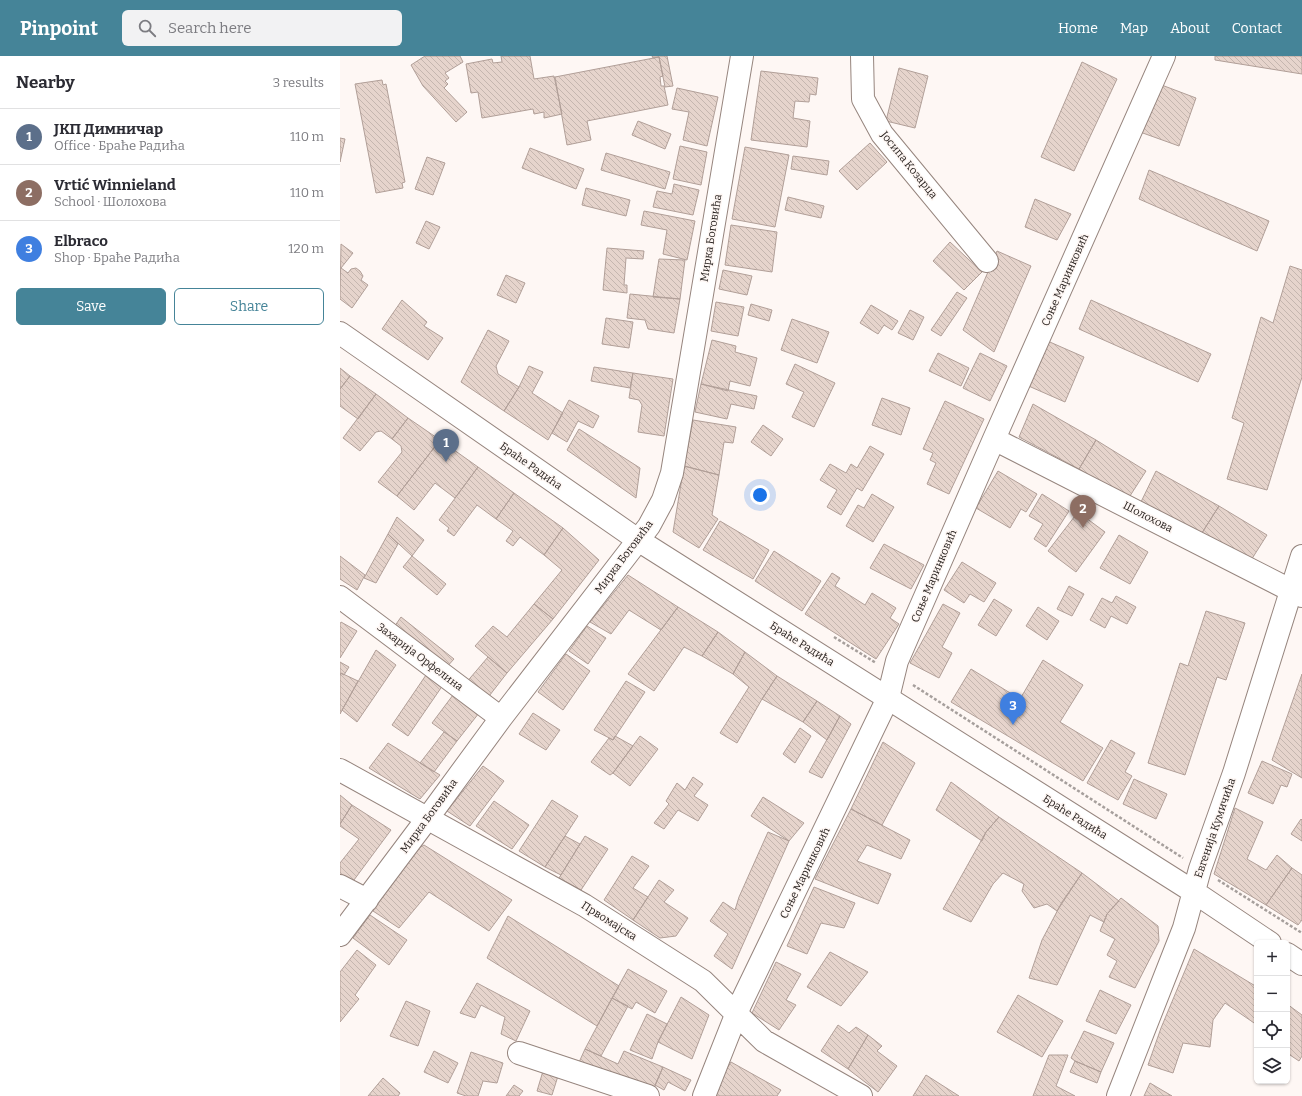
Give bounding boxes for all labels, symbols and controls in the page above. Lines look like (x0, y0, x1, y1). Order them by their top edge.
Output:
search box (122, 10, 402, 46)
text: Pinpoint (20, 17, 98, 40)
icon: search (136, 17, 158, 39)
text: Search here (168, 19, 251, 37)
text: Home (1058, 20, 1098, 37)
text: Map (1120, 20, 1148, 37)
text: About (1170, 20, 1210, 37)
text: Contact (1232, 20, 1282, 37)
text: Nearby (16, 72, 75, 93)
text: 3 results (273, 75, 324, 90)
text: ЈКП Димничар (54, 120, 163, 138)
street label: Јосипа Козарца (877, 128, 940, 201)
text: 1 (26, 129, 32, 144)
text: 110 m (290, 129, 324, 144)
text: Office · Браће Радића (54, 138, 185, 153)
text: Vrtić Winnieland (54, 176, 176, 194)
text: 2 (25, 185, 33, 200)
text: 110 m (290, 185, 324, 200)
street label: Мирка Боговића (698, 193, 724, 283)
text: School · Шолохова (54, 194, 167, 209)
text: Elbraco (54, 232, 108, 250)
street label: Соње Маринковић (1039, 232, 1091, 328)
text: 3 (25, 241, 33, 256)
text: 120 m (288, 241, 324, 256)
text: Shop · Браће Радића (54, 250, 180, 265)
button: Save (16, 288, 166, 325)
button: Share (174, 288, 324, 325)
pin: 1 (433, 429, 459, 462)
street label: Браће Радића (497, 440, 565, 492)
your location (750, 485, 770, 505)
pin: 2 (1070, 495, 1096, 528)
street label: Шолохова (1121, 499, 1175, 535)
street label: Мирка Боговића (592, 518, 656, 596)
street label: Соње Маринковић (909, 527, 960, 624)
street label: Браће Радића (767, 619, 837, 669)
street label: Захарија Орфелина (374, 620, 466, 694)
pin: 3 (1000, 692, 1026, 725)
street label: Мирка Боговића (398, 776, 460, 856)
street label: Евгенија Кумичића (1192, 776, 1238, 880)
street label: Браће Радића (1040, 792, 1110, 842)
street label: Соње Маринковић (777, 825, 833, 921)
street label: Првомајска (579, 899, 639, 943)
map controls (1254, 940, 1290, 1084)
button: + (1254, 940, 1290, 976)
button: − (1254, 976, 1290, 1012)
button: locate (1254, 1012, 1290, 1048)
button: layers (1254, 1048, 1290, 1084)

